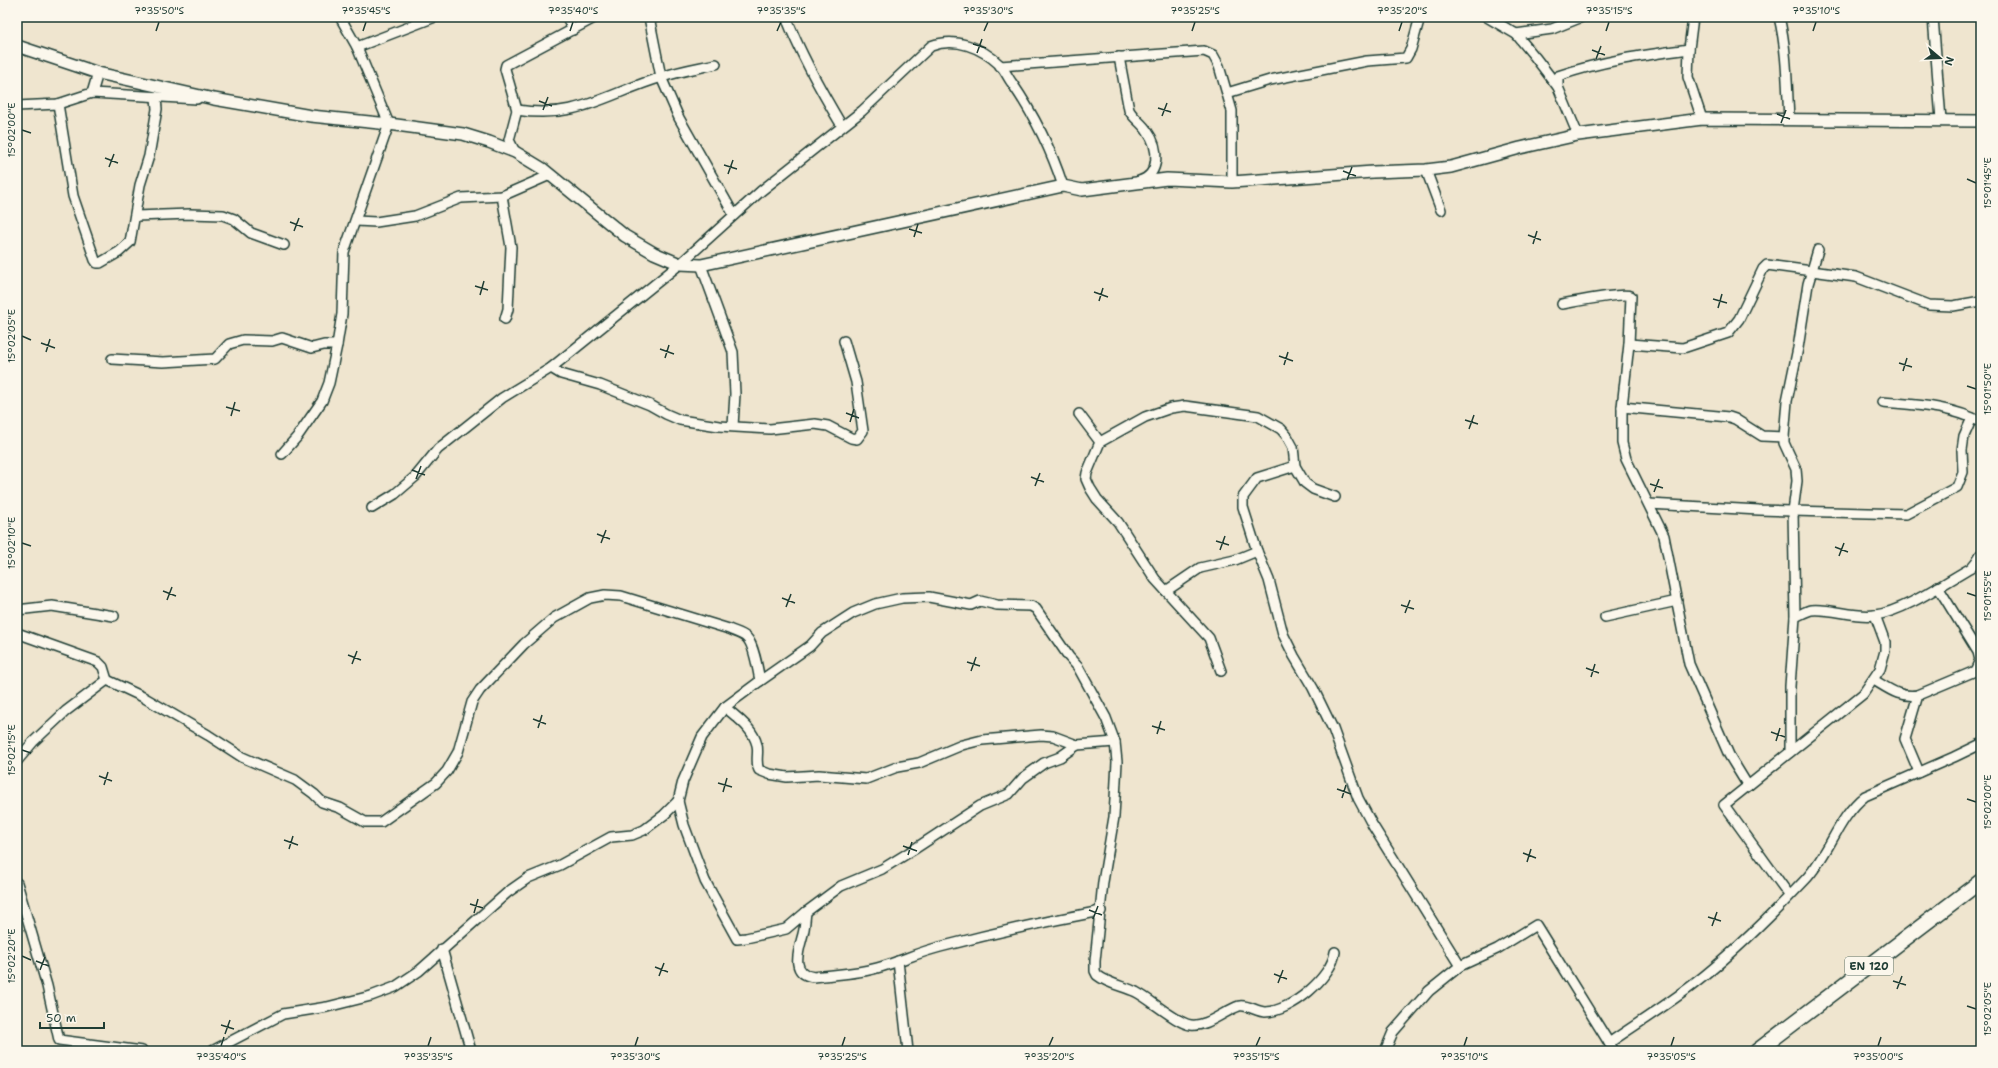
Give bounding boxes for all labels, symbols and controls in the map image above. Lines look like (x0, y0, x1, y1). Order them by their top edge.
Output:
text: 7°35'50"S (134, 4, 184, 17)
text: 7°35'45"S (341, 4, 391, 17)
text: 7°35'40"S (548, 4, 599, 17)
text: 7°35'35"S (756, 4, 806, 17)
text: 7°35'30"S (963, 4, 1014, 17)
text: 7°35'25"S (1170, 4, 1220, 17)
text: 7°35'20"S (1377, 4, 1428, 17)
text: 7°35'15"S (1585, 4, 1633, 17)
text: 7°35'10"S (1792, 4, 1840, 17)
north arrow (1920, 38, 1960, 78)
text: N (1940, 55, 1957, 68)
text: 15°02'00"E (5, 102, 18, 158)
text: 15°01'45"E (1981, 157, 1994, 209)
text: 15°02'05"E (5, 309, 18, 363)
text: 15°01'50"E (1981, 363, 1994, 415)
text: 15°02'10"E (5, 517, 18, 569)
text: 15°01'55"E (1981, 571, 1994, 621)
text: 15°02'15"E (5, 724, 18, 776)
text: 15°02'00"E (1981, 774, 1994, 830)
text: 15°02'20"E (5, 929, 18, 983)
road number: EN 120 (1845, 957, 1893, 975)
text: 15°02'05"E (1981, 982, 1994, 1036)
scale bar (40, 1004, 104, 1030)
text: 50 m (46, 1010, 76, 1026)
text: 7°35'40"S (196, 1050, 247, 1063)
text: 7°35'35"S (403, 1050, 453, 1063)
text: 7°35'30"S (610, 1050, 661, 1063)
text: 7°35'25"S (817, 1050, 867, 1063)
text: 7°35'20"S (1024, 1050, 1075, 1063)
text: 7°35'15"S (1232, 1050, 1280, 1063)
text: 7°35'10"S (1440, 1050, 1488, 1063)
text: 7°35'05"S (1646, 1050, 1696, 1063)
text: 7°35'00"S (1853, 1050, 1904, 1063)

